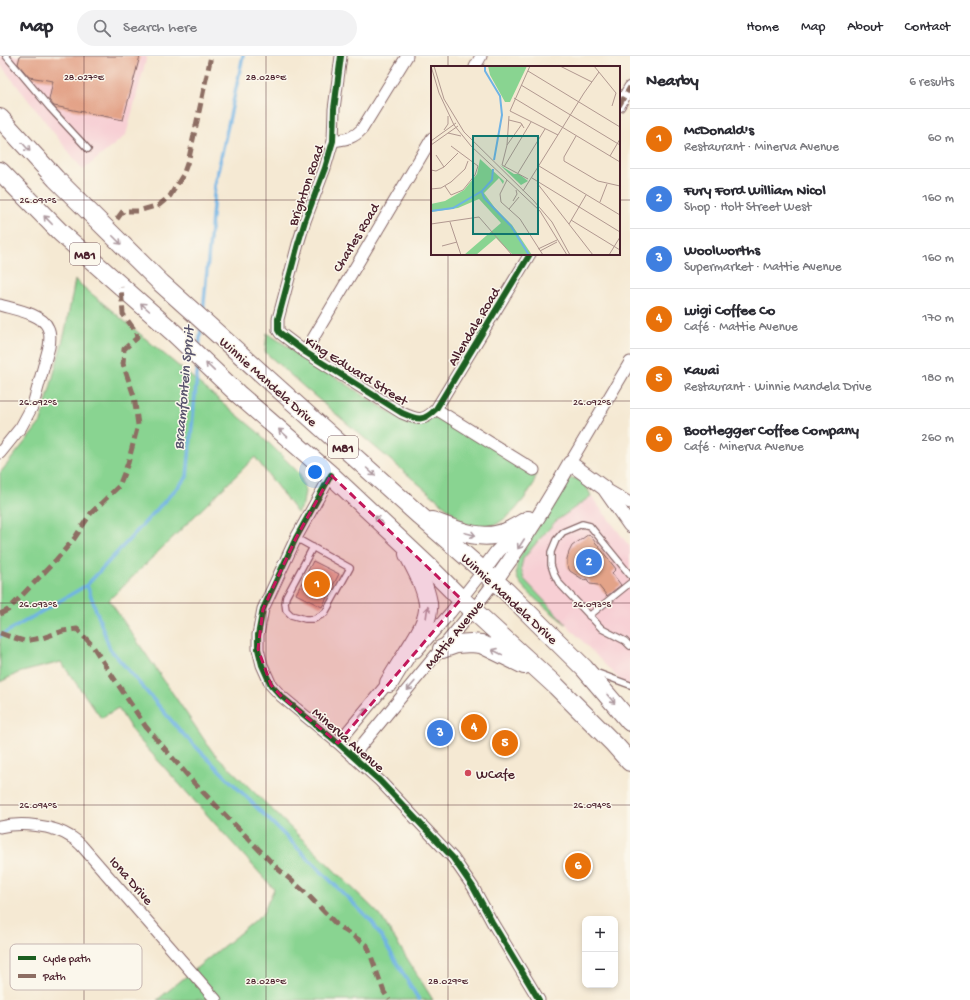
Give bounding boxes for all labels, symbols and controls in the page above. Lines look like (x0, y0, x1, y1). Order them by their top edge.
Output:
search box (77, 10, 357, 46)
text: Map (20, 16, 53, 39)
icon: search (91, 17, 113, 39)
text: Search here (123, 19, 197, 37)
text: Home (747, 19, 779, 36)
text: Map (801, 19, 825, 36)
text: About (847, 19, 883, 36)
text: Contact (905, 19, 950, 36)
inset map (431, 66, 620, 255)
text: 28.027°E (64, 72, 105, 84)
text: 28.028°E (246, 72, 287, 84)
text: Nearby (646, 72, 699, 92)
text: 6 results (909, 75, 954, 90)
text: McDonald's (684, 122, 754, 140)
text: 1 (656, 131, 662, 146)
text: 60 m (928, 131, 954, 146)
text: Restaurant · Minerva Avenue (684, 140, 839, 155)
one-way arrow (22, 142, 31, 152)
street label: Brighton Road (285, 142, 330, 229)
text: Fury Ford William Nicol (684, 182, 826, 200)
text: 2 (656, 191, 662, 206)
text: 160 m (922, 191, 954, 206)
text: 26.091°S (20, 195, 57, 207)
street label: Charles Road (330, 199, 385, 276)
text: Shop · Holt Street West (684, 200, 811, 215)
one-way arrow (44, 215, 53, 225)
one-way arrow (112, 235, 122, 245)
text: Woolworths (684, 242, 760, 260)
road number: M81 (70, 243, 100, 265)
text: 3 (656, 251, 662, 266)
text: 160 m (922, 251, 954, 266)
text: Supermarket · Mattie Avenue (684, 260, 842, 275)
street label: Allendale Road (445, 283, 506, 370)
text: Luigi Coffee Co (684, 302, 775, 320)
one-way arrow (139, 303, 150, 312)
text: 4 (656, 311, 662, 326)
text: 170 m (922, 311, 954, 326)
text: Café · Mattie Avenue (684, 320, 798, 335)
water label: Braamfontein Spruit (171, 323, 200, 451)
street label: Winnie Mandela Drive (215, 334, 320, 432)
street label: King Edward Street (301, 334, 411, 411)
one-way arrow (204, 362, 215, 371)
text: Kauai (684, 362, 719, 380)
text: 5 (656, 371, 662, 386)
text: 180 m (922, 371, 954, 386)
text: Restaurant · Winnie Mandela Drive (684, 380, 872, 395)
text: 26.092°S (19, 397, 57, 409)
text: 26.092°S (573, 397, 611, 409)
text: Bootlegger Coffee Company (684, 422, 859, 440)
one-way arrow (278, 428, 288, 438)
text: 6 (656, 431, 662, 446)
text: 260 m (921, 431, 954, 446)
road number: M81 (328, 436, 358, 458)
text: Café · Minerva Avenue (684, 440, 804, 455)
your location (305, 462, 325, 482)
one-way arrow (366, 468, 376, 477)
one-way arrow (374, 515, 384, 525)
one-way arrow (463, 531, 476, 538)
one-way arrow (516, 538, 524, 550)
pin: 2 (576, 547, 602, 577)
street label: Winnie Mandela Drive (456, 551, 561, 650)
pin: 1 (304, 569, 330, 599)
street label: Mattie Avenue (422, 597, 489, 674)
text: 26.093°S (19, 599, 57, 611)
text: 26.093°S (573, 599, 611, 611)
one-way arrow (423, 606, 431, 619)
one-way arrow (491, 648, 503, 655)
one-way arrow (406, 680, 415, 691)
one-way arrow (606, 694, 615, 705)
street label: Minerva Avenue (307, 705, 388, 778)
one-way arrow (359, 707, 368, 718)
pin: 4 (461, 712, 487, 742)
pin: 3 (427, 718, 453, 748)
pin: 5 (492, 728, 518, 758)
place label: WCafe (476, 767, 516, 784)
marker: WCafe (463, 768, 473, 778)
text: 26.094°S (19, 800, 57, 812)
text: 26.094°S (573, 800, 611, 812)
pin: 6 (565, 851, 591, 881)
street label: Iona Drive (104, 854, 156, 910)
map controls (582, 916, 618, 988)
button: + (582, 916, 618, 952)
legend (10, 944, 142, 990)
button: − (582, 952, 618, 988)
text: Cycle path (43, 954, 91, 966)
text: Path (42, 972, 66, 984)
text: 28.028°E (246, 976, 287, 988)
text: 28.029°E (428, 976, 469, 988)

